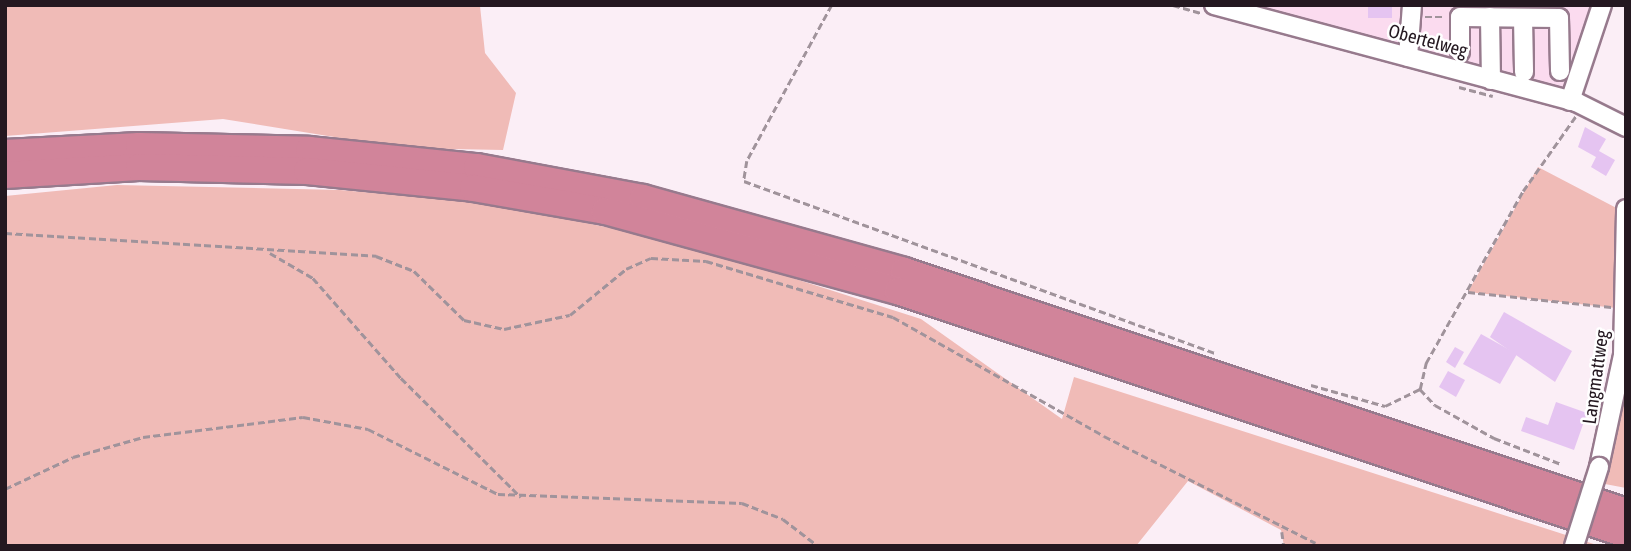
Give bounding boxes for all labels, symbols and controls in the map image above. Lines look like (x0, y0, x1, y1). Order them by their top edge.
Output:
street label: Obertelweg (1386, 20, 1470, 62)
street label: Langmattweg (1578, 328, 1614, 426)

